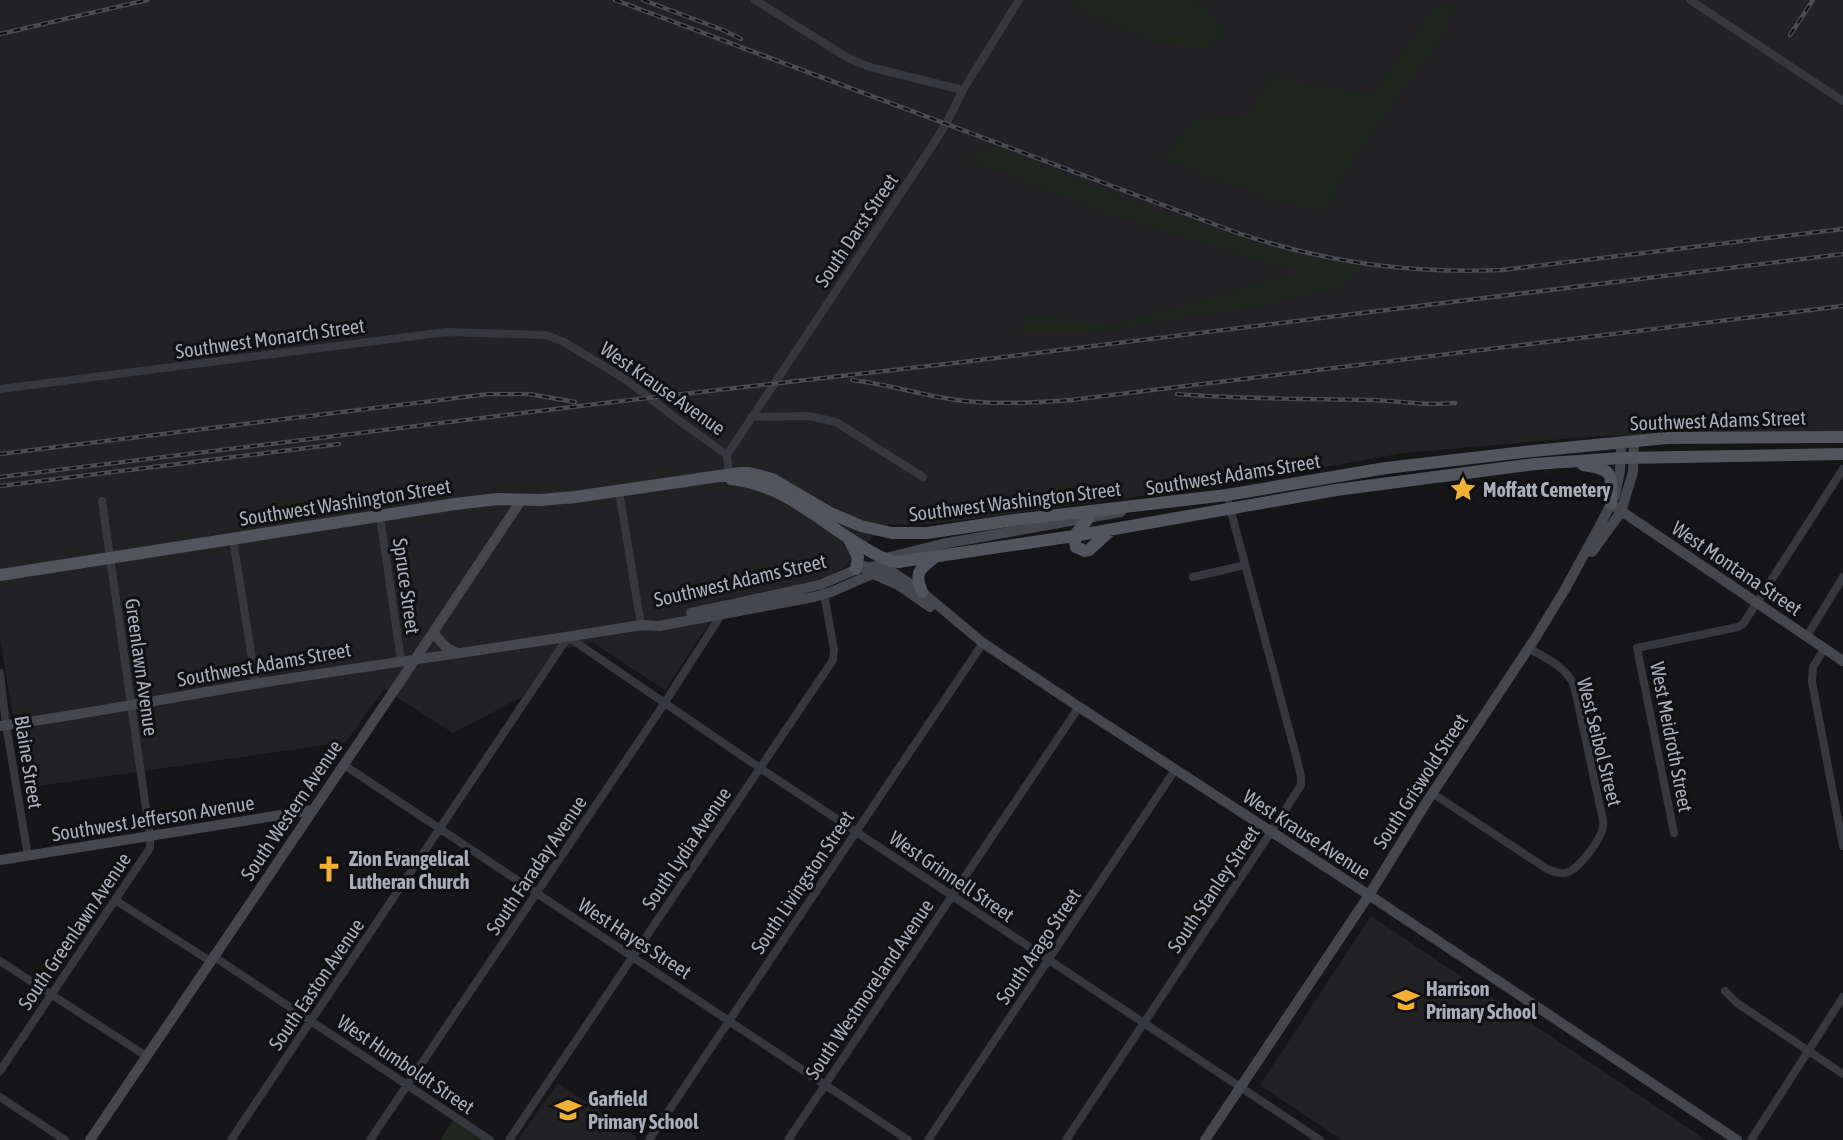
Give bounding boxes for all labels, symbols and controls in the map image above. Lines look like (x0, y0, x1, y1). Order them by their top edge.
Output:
street label: South Darst Street (810, 169, 902, 291)
street label: Southwest Monarch Street (174, 313, 366, 363)
street label: West Krause Avenue (596, 336, 730, 440)
street label: Southwest Adams Street (1630, 405, 1807, 435)
street label: Southwest Adams Street (1144, 449, 1322, 499)
street label: Southwest Washington Street (238, 474, 452, 530)
place icon: Moffatt Cemetery (1448, 474, 1478, 504)
street label: Southwest Washington Street (908, 477, 1123, 525)
place label: Moffatt Cemetery (1483, 478, 1611, 501)
street label: West Montana Street (1668, 516, 1807, 620)
street label: Spruce Street (389, 537, 425, 636)
street label: Southwest Adams Street (652, 549, 829, 611)
street label: Greenlawn Avenue (121, 597, 163, 737)
street label: Southwest Adams Street (175, 637, 353, 691)
street label: West Meidroth Street (1646, 660, 1698, 814)
street label: West Seibol Street (1573, 675, 1627, 809)
street label: South Griswold Street (1368, 709, 1472, 853)
street label: Blaine Street (10, 714, 48, 810)
street label: South Western Avenue (236, 736, 346, 884)
street label: South Lydia Avenue (637, 783, 735, 913)
street label: West Krause Avenue (1239, 784, 1375, 884)
street label: Southwest Jefferson Avenue (50, 791, 256, 845)
street label: South Faraday Avenue (481, 791, 591, 939)
street label: South Livingston Street (746, 806, 858, 958)
street label: South Stanley Street (1162, 821, 1264, 957)
street label: West Grinnell Street (885, 826, 1019, 926)
place label: Zion Evangelical Lutheran Church (349, 847, 470, 893)
street label: South Greenlawn Avenue (13, 848, 135, 1014)
church icon: Zion Evangelical Lutheran Church (314, 854, 344, 884)
street label: South Arago Street (991, 884, 1085, 1008)
street label: West Hayes Street (574, 893, 696, 983)
street label: South Westmoreland Avenue (800, 895, 938, 1083)
street label: South Easton Avenue (264, 914, 368, 1054)
place label: Harrison Primary School (1426, 977, 1537, 1023)
school or university icon: Harrison Primary School (1391, 985, 1421, 1015)
street label: West Humboldt Street (333, 1010, 479, 1118)
place label: Garfield Primary School (588, 1087, 699, 1133)
school or university icon: Garfield Primary School (553, 1095, 583, 1125)

